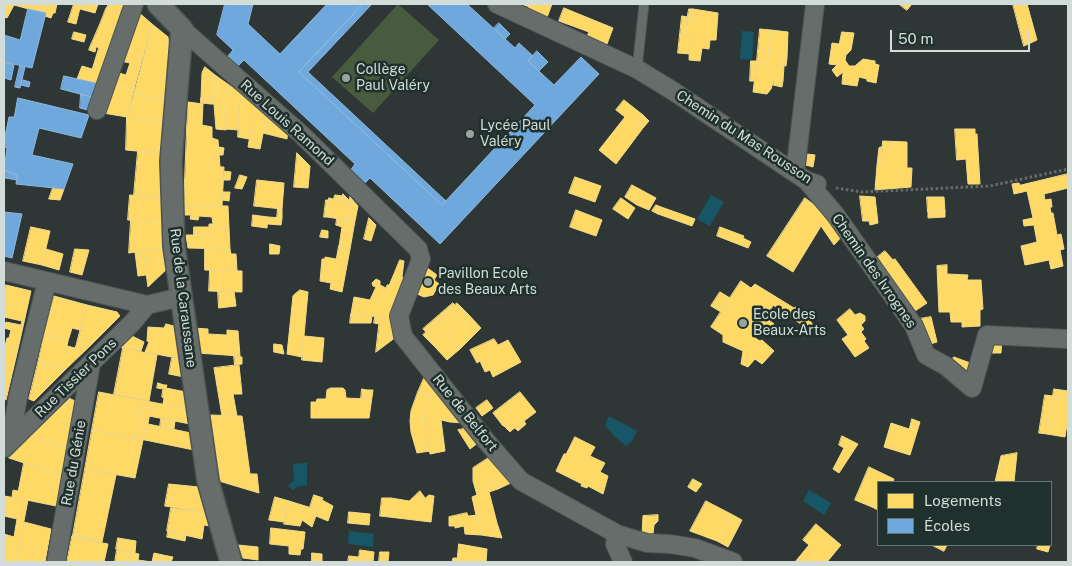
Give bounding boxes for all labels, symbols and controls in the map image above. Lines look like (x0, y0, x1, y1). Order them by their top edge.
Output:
scale bar (892, 20, 1032, 52)
text: 50 m (898, 30, 933, 47)
place label: Collège Paul Valéry (356, 62, 430, 94)
marker: Collège Paul Valéry (340, 72, 352, 84)
street label: Rue Louis Ramond (237, 77, 337, 169)
street label: Chemin du Mas Rousson (673, 87, 815, 187)
place label: Lycée Paul Valéry (480, 118, 551, 150)
marker: Lycée Paul Valéry (464, 128, 476, 140)
street label: Chemin des Ivrognes (828, 211, 920, 331)
street label: Rue de la Caraussane (166, 227, 200, 369)
place label: Pavillon Ecole des Beaux Arts (438, 266, 537, 298)
marker: Pavillon Ecole des Beaux Arts (422, 276, 434, 288)
place label: Ecole des Beaux-Arts (753, 307, 826, 340)
marker: Ecole des Beaux-Arts (737, 317, 749, 329)
street label: Rue Tissier Pons (32, 335, 120, 421)
street label: Rue de Belfort (429, 371, 501, 455)
street label: Rue du Génie (58, 419, 90, 507)
legend (877, 481, 1052, 546)
text: Logements (924, 492, 1002, 509)
text: Écoles (924, 517, 970, 534)

